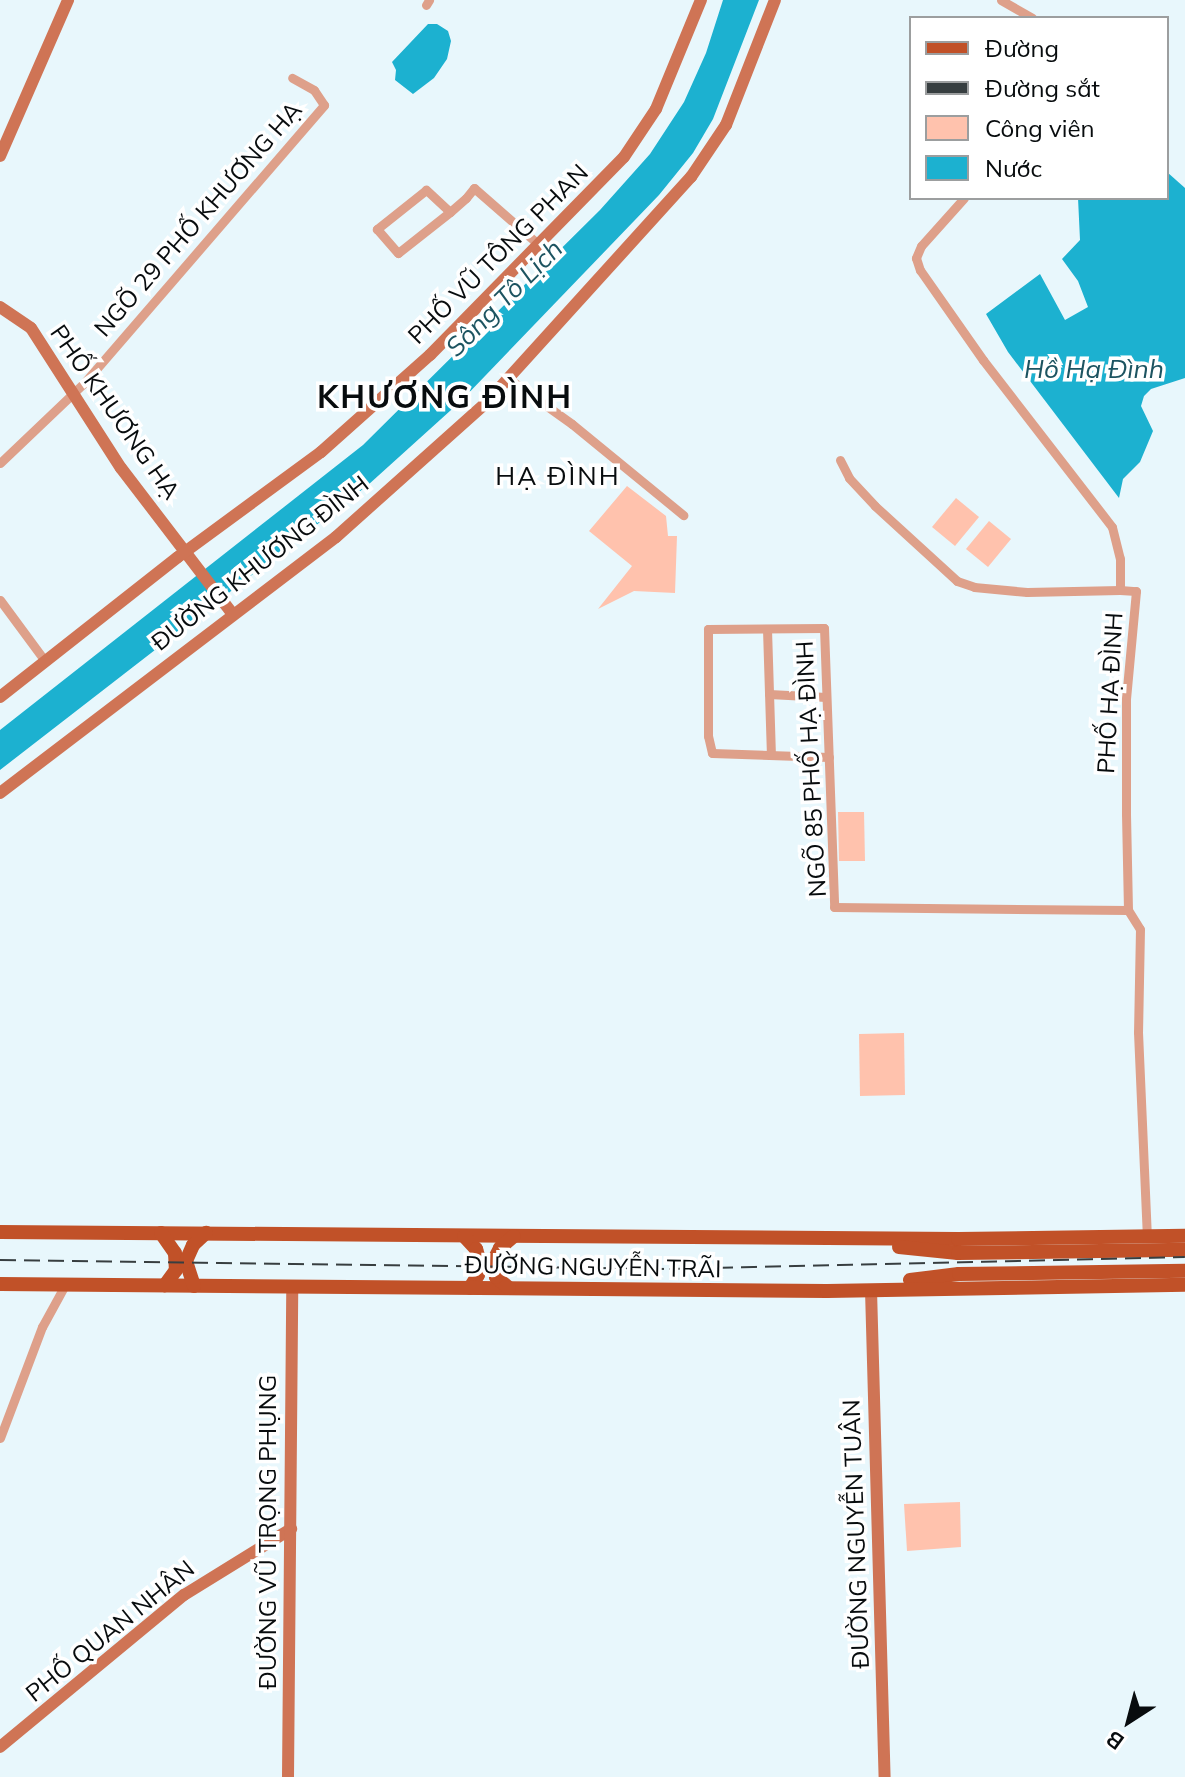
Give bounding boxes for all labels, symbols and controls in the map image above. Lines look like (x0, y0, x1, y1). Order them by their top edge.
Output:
legend (909, 16, 1169, 200)
text: Đường (985, 33, 1059, 63)
text: Đường sắt (985, 73, 1100, 103)
street label: NGÕ 29 PHỐ KHƯƠNG HẠ (88, 96, 308, 342)
text: Công viên (985, 113, 1095, 143)
text: Nước (985, 153, 1042, 183)
street label: PHỐ VŨ TÔNG PHAN (402, 158, 594, 350)
water label: Sông Tô Lịch (439, 233, 569, 363)
street label: PHỐ KHƯƠNG HẠ (44, 319, 186, 505)
water label: Hồ Hạ Đình (1024, 353, 1164, 385)
district label: KHƯƠNG ĐÌNH (317, 377, 573, 415)
district label: HẠ ĐÌNH (495, 460, 621, 492)
street label: ĐƯỜNG KHƯƠNG ĐÌNH (146, 469, 374, 657)
street label: PHỐ HẠ ĐÌNH (1091, 612, 1129, 774)
street label: NGÕ 85 PHỐ HẠ ĐÌNH (790, 640, 832, 898)
street label: ĐƯỜNG NGUYỄN TRÃI (464, 1250, 722, 1284)
street label: ĐƯỜNG VŨ TRỌNG PHỤNG (254, 1375, 282, 1689)
street label: ĐƯỜNG NGUYỄN TUÂN (837, 1399, 875, 1669)
street label: PHỐ QUAN NHÂN (20, 1554, 200, 1708)
north arrow (1089, 1681, 1169, 1761)
text: B (1101, 1725, 1129, 1756)

